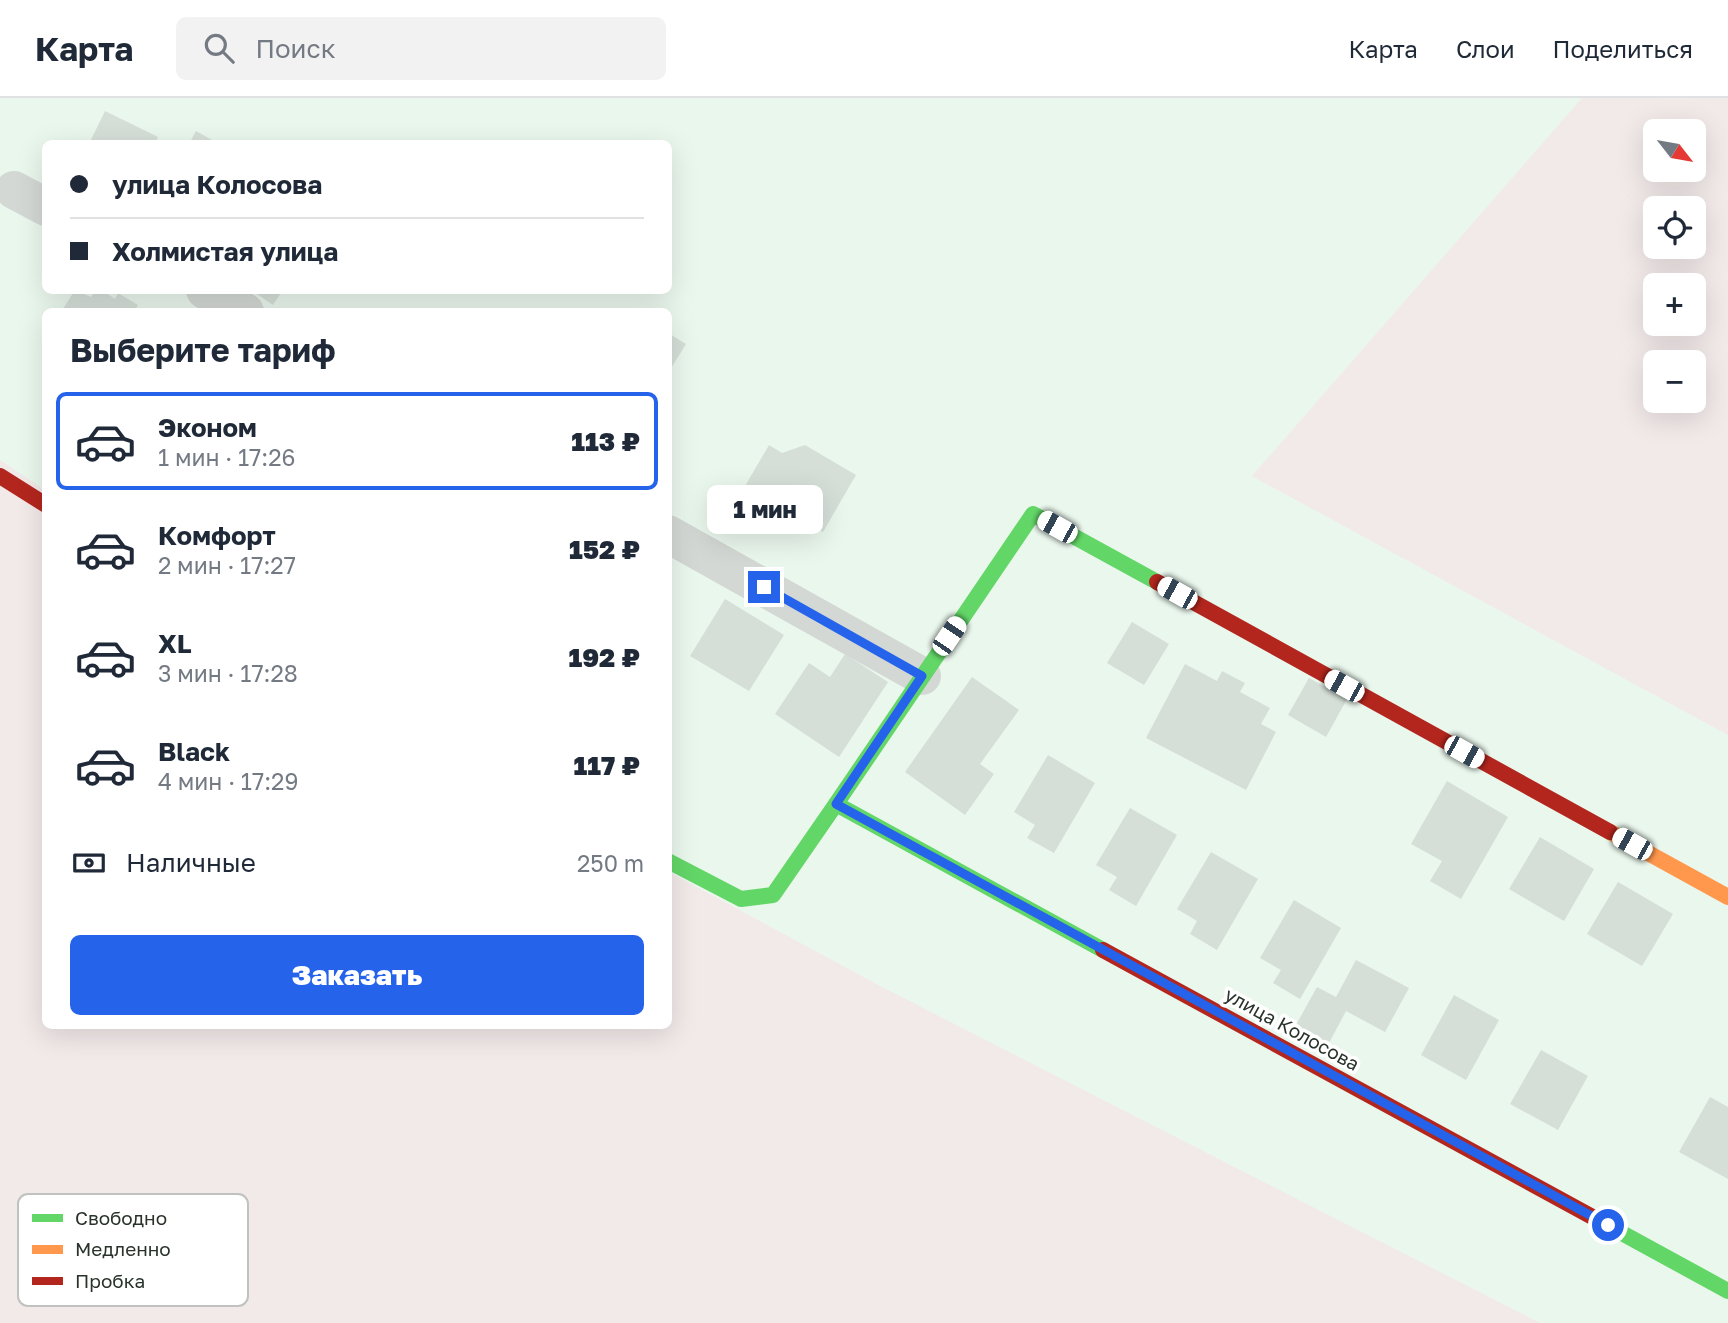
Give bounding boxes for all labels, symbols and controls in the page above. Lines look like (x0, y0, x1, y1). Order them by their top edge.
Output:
search box (176, 17, 666, 80)
text: Карта (35, 29, 134, 68)
icon: search (200, 29, 238, 67)
text: Поиск (256, 33, 336, 64)
text: Карта (1348, 34, 1418, 63)
text: Слои (1456, 34, 1515, 63)
text: Поделиться (1553, 34, 1693, 63)
north arrow (1643, 119, 1706, 182)
map controls (1643, 119, 1706, 413)
text: улица Колосова (112, 169, 322, 200)
button: locate (1643, 196, 1706, 259)
text: Холмистая улица (112, 236, 338, 267)
button: + (1643, 273, 1706, 336)
text: Выберите тариф (70, 331, 336, 369)
button: − (1643, 350, 1706, 413)
icon: car (74, 410, 137, 473)
text: Эконом (158, 412, 257, 443)
text: 113 ₽ (571, 426, 640, 457)
text: 1 мин · 17:26 (158, 443, 295, 471)
callout: 1 мин (706, 486, 822, 534)
text: 1 мин (733, 495, 797, 523)
car (1034, 508, 1081, 546)
icon: car (74, 518, 137, 581)
text: Комфорт (158, 520, 276, 551)
text: 152 ₽ (569, 534, 640, 565)
text: 2 мин · 17:27 (158, 551, 296, 579)
route end (748, 571, 780, 603)
car (1154, 574, 1201, 612)
car (929, 613, 970, 659)
icon: car (74, 626, 137, 689)
text: XL (158, 628, 192, 659)
text: 192 ₽ (568, 642, 640, 673)
text: 3 мин · 17:28 (158, 659, 298, 687)
car (1321, 667, 1368, 705)
car (1441, 733, 1488, 771)
icon: car (74, 734, 137, 797)
text: Black (158, 736, 230, 767)
text: 117 ₽ (573, 750, 640, 781)
text: 4 мин · 17:29 (158, 767, 298, 795)
car (1609, 825, 1656, 863)
icon: cash (70, 844, 108, 882)
text: Наличные (126, 847, 256, 878)
text: 250 m (577, 849, 644, 877)
button: Заказать (70, 935, 644, 1015)
street label: улица Колосова (1221, 982, 1364, 1075)
legend (18, 1194, 248, 1306)
text: Свободно (75, 1206, 167, 1229)
route start (1592, 1209, 1624, 1241)
text: Медленно (75, 1237, 171, 1260)
text: Пробка (75, 1269, 145, 1292)

